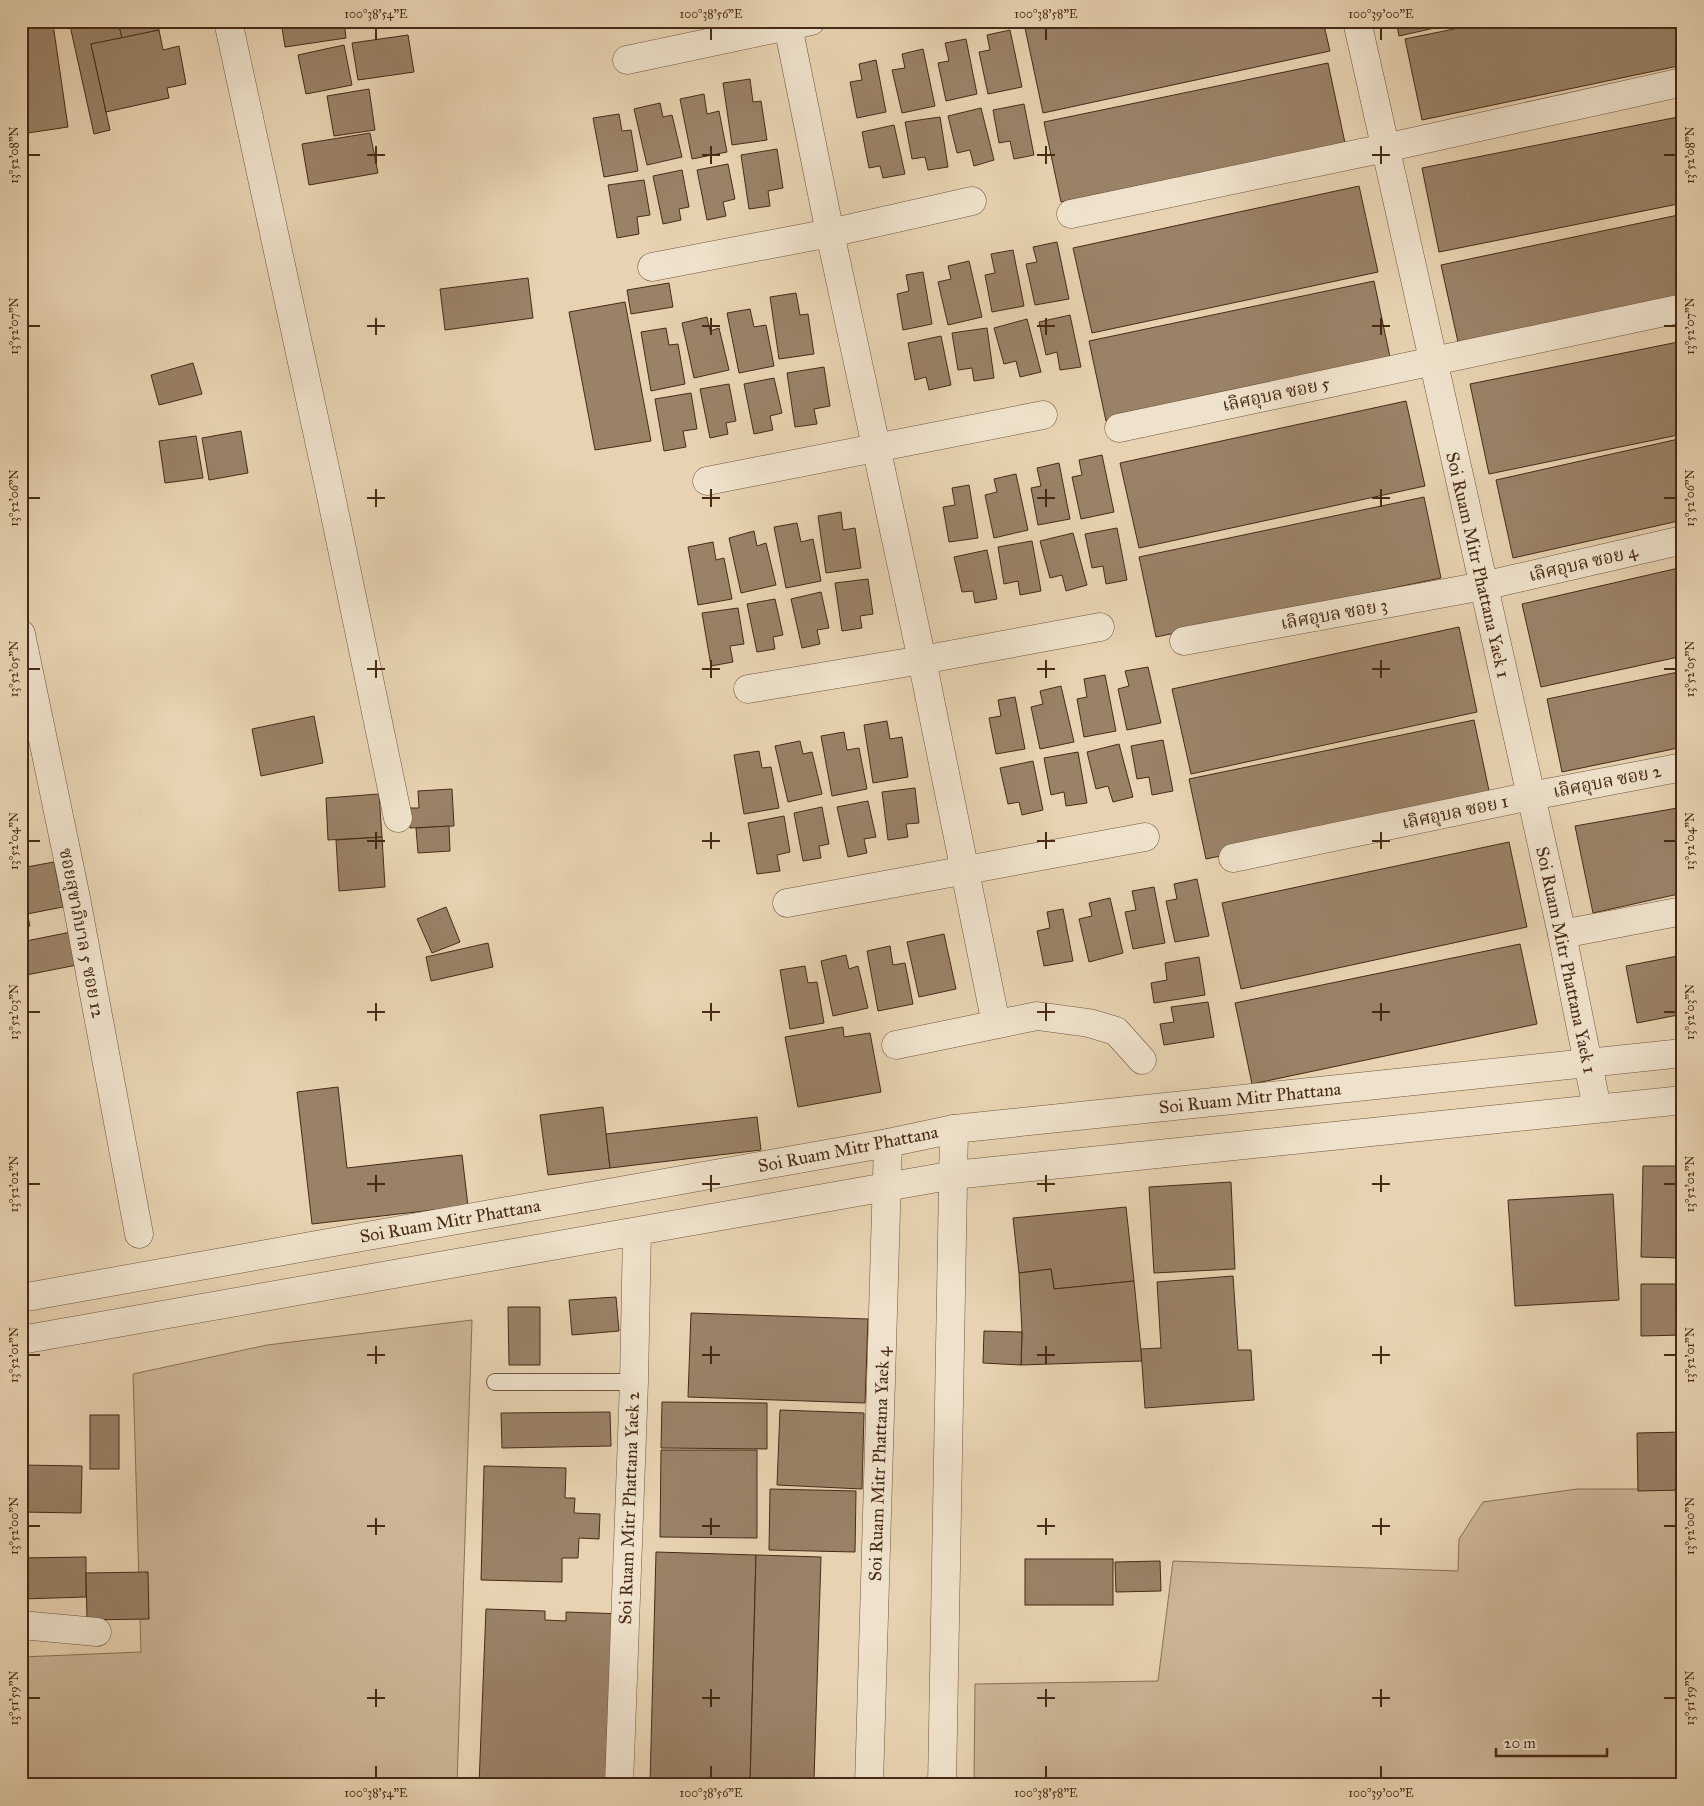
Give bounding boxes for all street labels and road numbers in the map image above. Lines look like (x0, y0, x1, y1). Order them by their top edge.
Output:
street label: เลิศอุบล ซอย 5 (1220, 372, 1333, 417)
street label: Soi Ruam Mitr Phattana Yaek 1 (1441, 450, 1515, 680)
street label: เลิศอุบล ซอย 4 (1526, 540, 1641, 587)
street label: เลิศอุบล ซอย 3 (1279, 594, 1389, 635)
street label: เลิศอุบล ซอย 2 (1551, 760, 1663, 803)
street label: เลิศอุบล ซอย 1 (1400, 790, 1510, 835)
street label: Soi Ruam Mitr Phattana Yaek 1 (1531, 844, 1601, 1076)
street label: ซอยสุขาภิบาล 5 ซอย 12 (54, 846, 109, 1020)
street label: Soi Ruam Mitr Phattana (1158, 1077, 1343, 1119)
street label: Soi Ruam Mitr Phattana (756, 1121, 940, 1177)
street label: Soi Ruam Mitr Phattana (358, 1194, 542, 1248)
street label: Soi Ruam Mitr Phattana Yaek 4 (864, 1345, 894, 1582)
street label: Soi Ruam Mitr Phattana Yaek 2 (614, 1391, 644, 1625)

